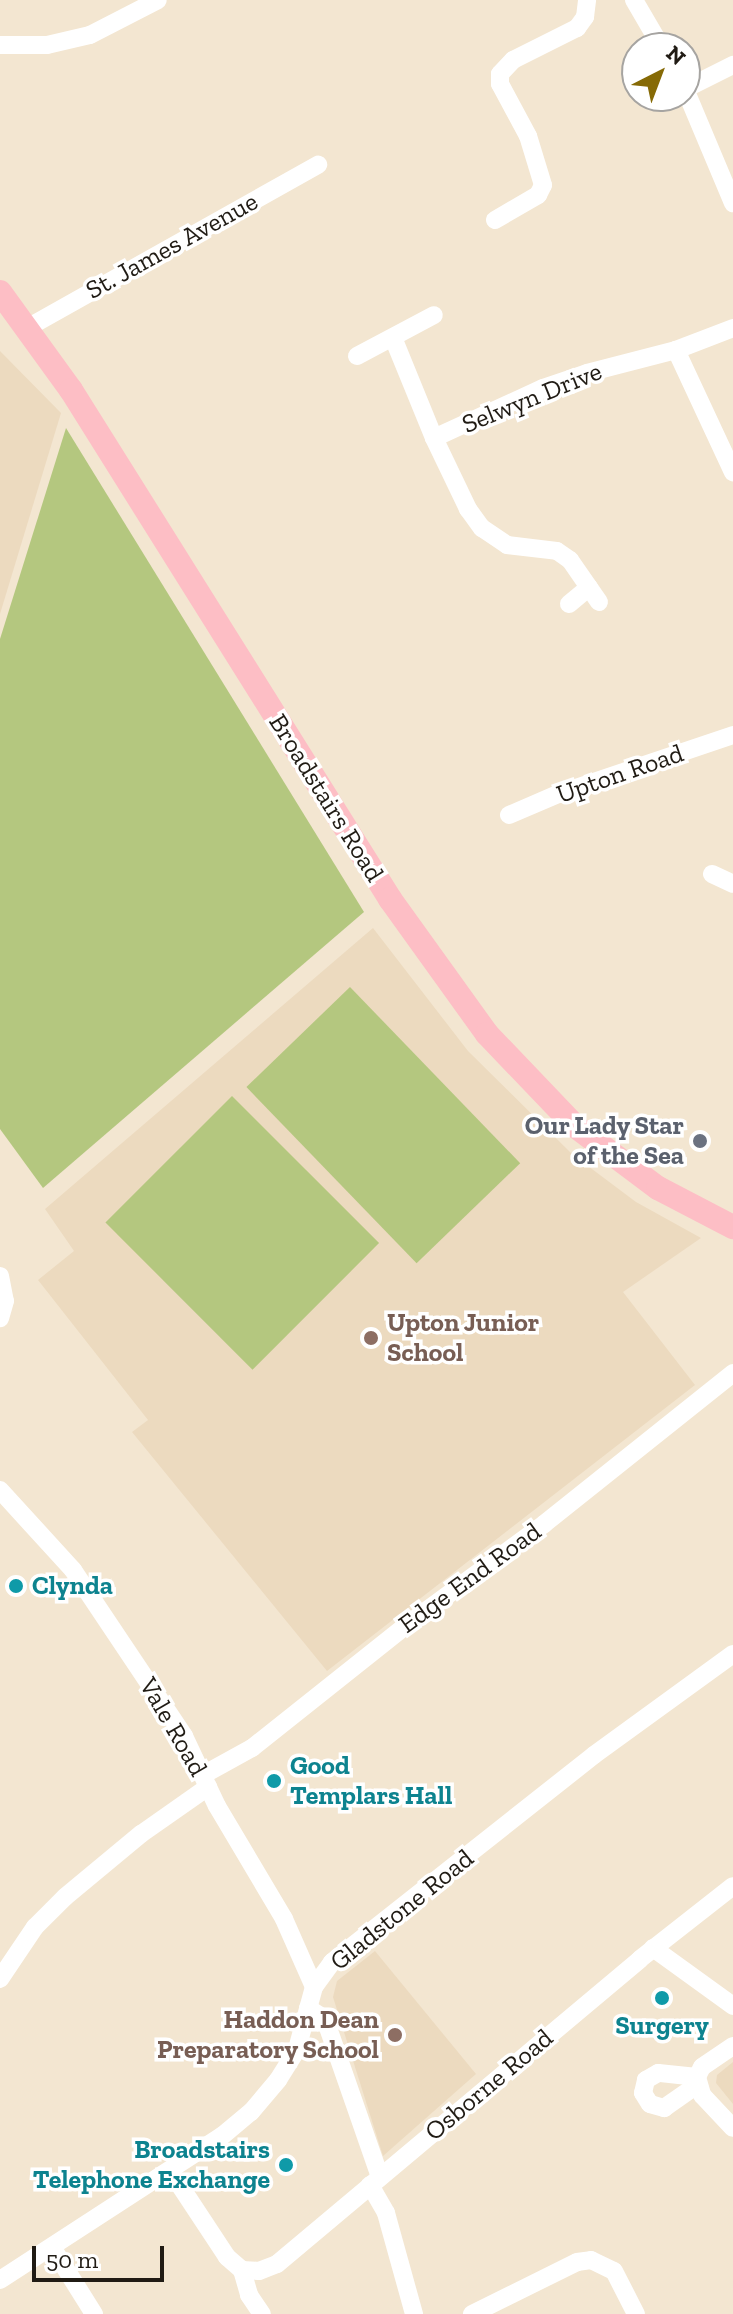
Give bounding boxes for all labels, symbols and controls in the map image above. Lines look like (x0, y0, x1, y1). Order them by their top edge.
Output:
north arrow (621, 32, 701, 112)
text: N (661, 40, 691, 71)
street label: St. James Avenue (80, 186, 264, 306)
street label: Selwyn Drive (458, 356, 606, 440)
street label: Broadstairs Road (262, 708, 390, 888)
street label: Upton Road (552, 738, 688, 810)
place label: Our Lady Star of the Sea (524, 1110, 684, 1172)
marker: Our Lady Star of the Sea (691, 1132, 709, 1150)
place label: Upton Junior School (387, 1307, 540, 1368)
marker: Upton Junior School (362, 1329, 380, 1347)
street label: Edge End Road (393, 1516, 547, 1640)
place label: Clynda (32, 1570, 113, 1602)
marker: Clynda (7, 1577, 25, 1595)
street label: Vale Road (132, 1672, 214, 1782)
place label: Good Templars Hall (290, 1750, 452, 1812)
marker: Good Templars Hall (265, 1772, 283, 1790)
street label: Gladstone Road (324, 1843, 480, 1977)
marker: Surgery (653, 1989, 671, 2007)
place label: Haddon Dean Preparatory School (156, 2004, 379, 2066)
place label: Surgery (615, 2010, 709, 2042)
street label: Osborne Road (419, 2022, 559, 2148)
marker: Haddon Dean Preparatory School (386, 2026, 404, 2044)
place label: Broadstairs Telephone Exchange (33, 2134, 270, 2196)
marker: Broadstairs Telephone Exchange (277, 2156, 295, 2174)
scale bar (36, 2230, 168, 2280)
text: 50 m (46, 2245, 98, 2274)

